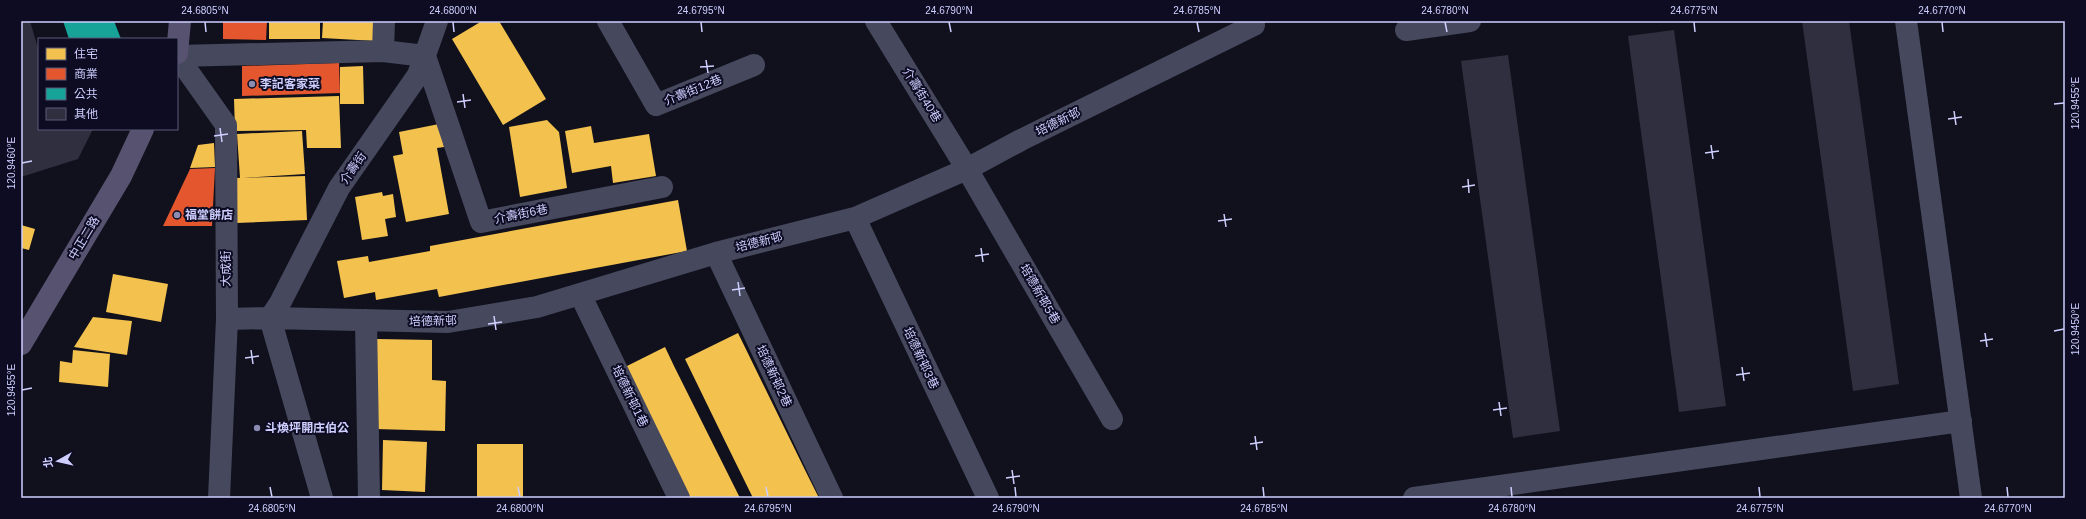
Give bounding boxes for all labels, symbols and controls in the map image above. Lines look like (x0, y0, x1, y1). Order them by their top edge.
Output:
text: 24.6805°N (181, 5, 229, 16)
text: 24.6800°N (429, 5, 477, 16)
text: 24.6795°N (677, 5, 725, 16)
text: 24.6790°N (925, 5, 973, 16)
text: 24.6785°N (1173, 5, 1221, 16)
text: 24.6780°N (1421, 5, 1469, 16)
text: 24.6775°N (1670, 5, 1718, 16)
text: 24.6770°N (1918, 5, 1966, 16)
legend (38, 38, 178, 130)
text: 住宅 (74, 47, 98, 61)
street label: 介壽街40巷 (900, 65, 944, 125)
text: 商業 (74, 67, 98, 81)
street label: 介壽街12巷 (662, 72, 724, 108)
text: 120.9455°E (2070, 76, 2081, 129)
place label: 李記客家菜 (260, 77, 320, 91)
marker: 李記客家菜 (247, 79, 257, 89)
text: 公共 (74, 87, 98, 101)
street label: 培德新邨 (1033, 105, 1083, 139)
text: 其他 (74, 107, 98, 121)
text: 120.9460°E (6, 136, 17, 189)
street label: 介壽街 (337, 149, 369, 187)
street label: 介壽街6巷 (493, 202, 549, 226)
place label: 福堂餅店 (185, 208, 233, 222)
marker: 福堂餅店 (172, 210, 182, 220)
street label: 中正二路 (66, 214, 102, 262)
street label: 培德新邨 (734, 229, 784, 255)
street label: 大成街 (219, 251, 233, 287)
street label: 培德新邨5巷 (1017, 262, 1063, 326)
text: 120.9450°E (2070, 302, 2081, 355)
street label: 培德新邨 (409, 314, 457, 328)
street label: 培德新邨3巷 (901, 325, 941, 391)
street label: 培德新邨2巷 (754, 343, 794, 409)
text: 120.9455°E (6, 363, 17, 416)
street label: 培德新邨1巷 (609, 363, 651, 429)
place label: 斗煥坪開庄伯公 (265, 421, 349, 435)
marker: 斗煥坪開庄伯公 (252, 423, 262, 433)
north arrow (38, 441, 78, 481)
text: 北 (41, 456, 55, 469)
text: 24.6805°N (248, 503, 296, 514)
text: 24.6800°N (496, 503, 544, 514)
text: 24.6795°N (744, 503, 792, 514)
text: 24.6790°N (992, 503, 1040, 514)
text: 24.6785°N (1240, 503, 1288, 514)
text: 24.6780°N (1488, 503, 1536, 514)
text: 24.6775°N (1736, 503, 1784, 514)
text: 24.6770°N (1984, 503, 2032, 514)

